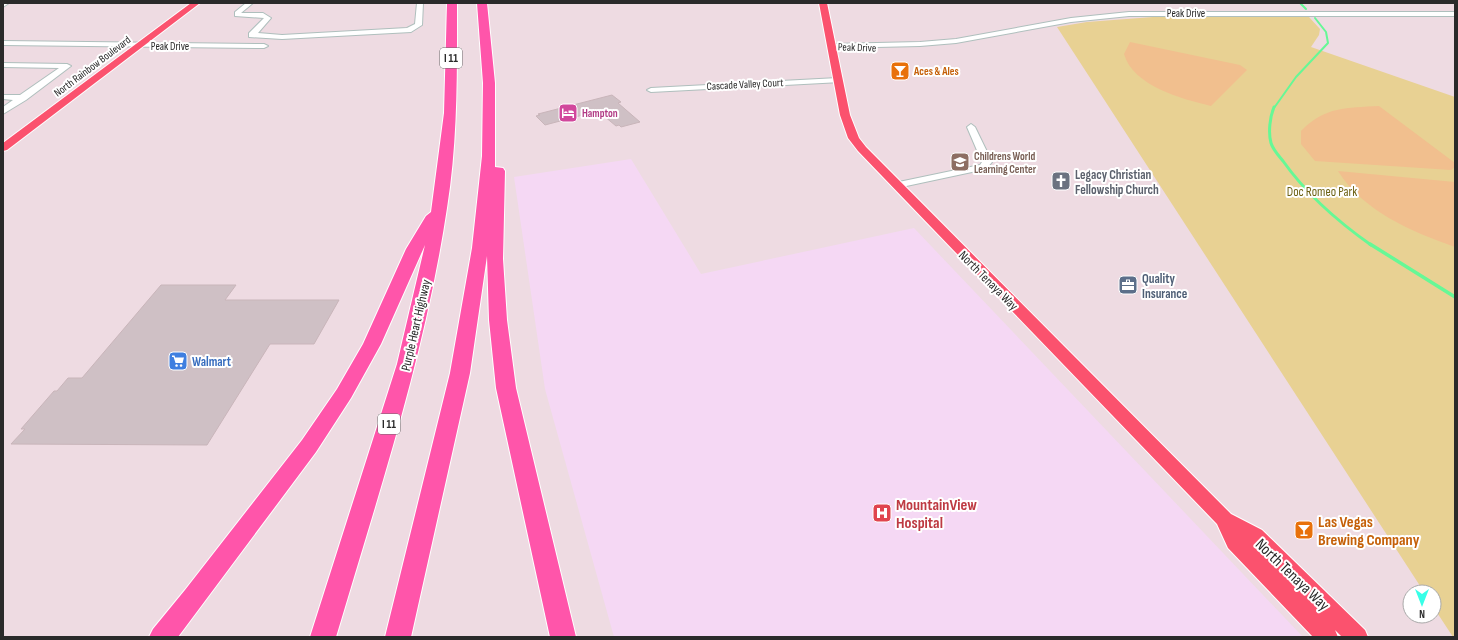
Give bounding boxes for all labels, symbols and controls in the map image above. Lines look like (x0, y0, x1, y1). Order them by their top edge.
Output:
street label: Peak Drive (1167, 7, 1205, 20)
street label: North Rainbow Boulevard (51, 33, 133, 99)
street label: Peak Drive (151, 40, 189, 53)
street label: Peak Drive (838, 40, 876, 55)
road number: I 11 (440, 48, 462, 68)
bar icon: Aces & Ales (889, 60, 911, 82)
place label: Aces & Ales (913, 65, 959, 78)
street label: Cascade Valley Court (706, 76, 784, 93)
hotel icon: Hampton (557, 102, 579, 124)
place label: Hampton (582, 107, 618, 120)
place label: Childrens World Learning Center (974, 150, 1037, 176)
school or university icon: Childrens World Learning Center (949, 151, 971, 173)
place label: Legacy Christian Fellowship Church (1075, 167, 1159, 198)
church icon: Legacy Christian Fellowship Church (1050, 170, 1072, 192)
park label: Doc Romeo Park (1287, 184, 1357, 200)
street label: North Tenaya Way (955, 248, 1021, 314)
place label: Quality Insurance (1142, 271, 1188, 302)
office icon: Quality Insurance (1117, 274, 1139, 296)
street label: Purple Heart Highway (398, 278, 434, 372)
supermarket icon: Walmart (167, 350, 189, 372)
place label: Walmart (192, 354, 232, 370)
road number: I 11 (378, 414, 400, 434)
place label: MountainView Hospital (896, 496, 977, 533)
hospital icon: MountainView Hospital (871, 502, 893, 524)
place label: Las Vegas Brewing Company (1318, 513, 1420, 550)
bar icon: Las Vegas Brewing Company (1293, 519, 1315, 541)
street label: North Tenaya Way (1251, 535, 1333, 615)
north arrow (1402, 584, 1442, 624)
text: N (1419, 607, 1425, 620)

